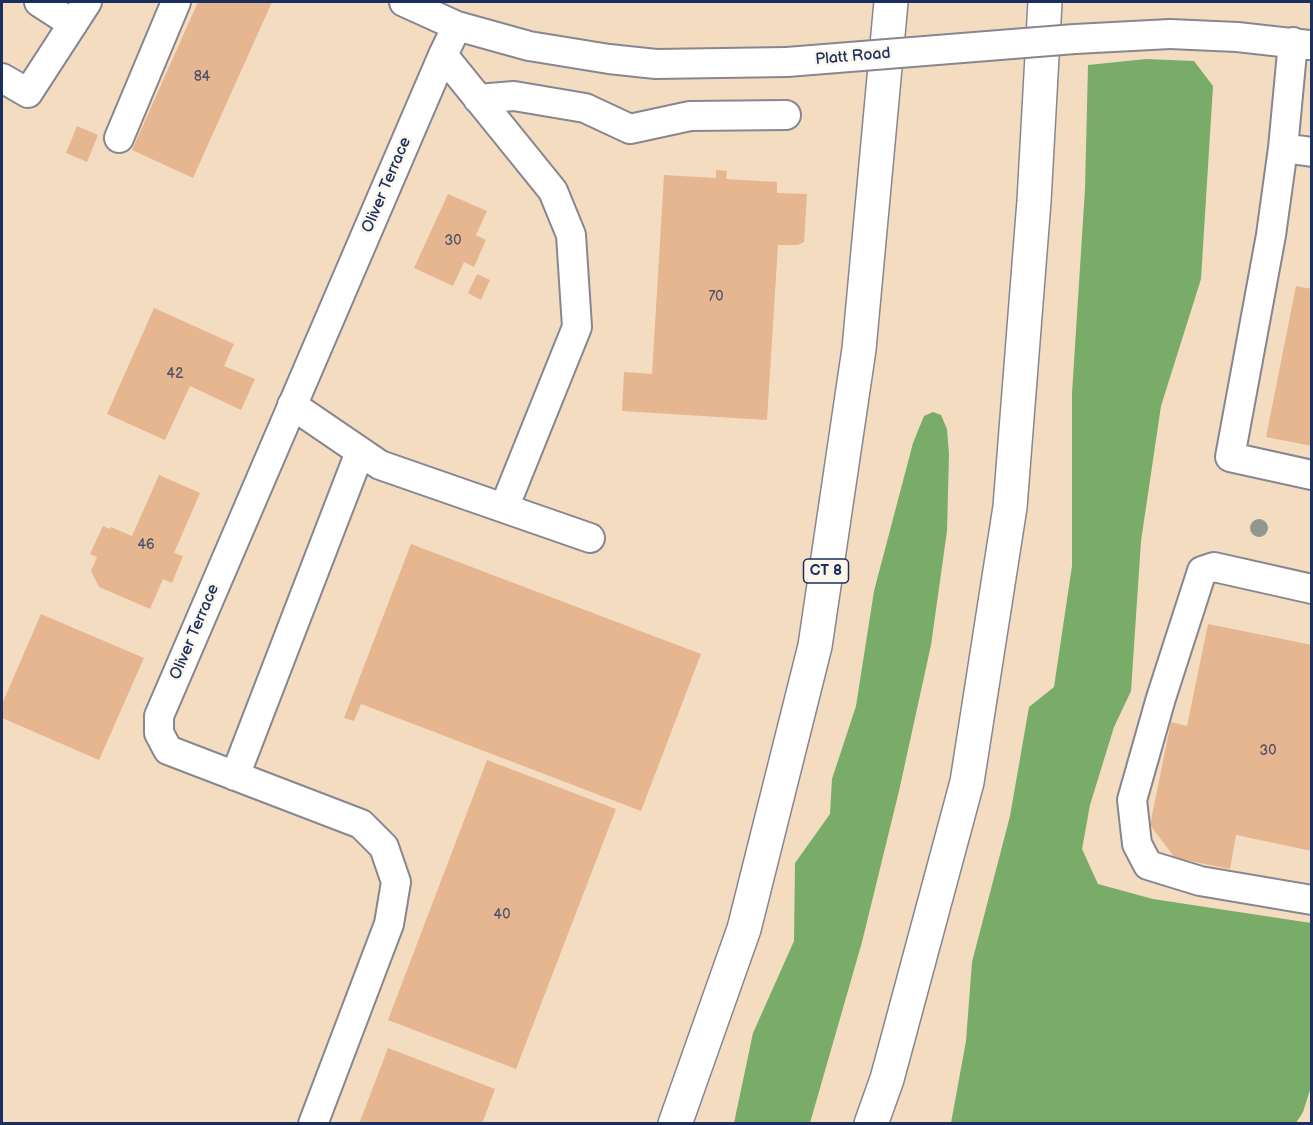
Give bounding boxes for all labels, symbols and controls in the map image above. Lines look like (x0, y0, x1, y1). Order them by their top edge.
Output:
street label: Platt Road (815, 44, 891, 70)
house number: 84 (194, 69, 210, 85)
street label: Oliver Terrace (358, 134, 416, 236)
house number: 30 (445, 233, 461, 249)
house number: 70 (708, 289, 724, 305)
house number: 42 (167, 366, 183, 382)
house number: 46 (137, 537, 155, 553)
road number: CT 8 (804, 559, 848, 583)
street label: Oliver Terrace (166, 581, 224, 683)
house number: 30 (1260, 743, 1276, 759)
house number: 40 (494, 907, 510, 923)

